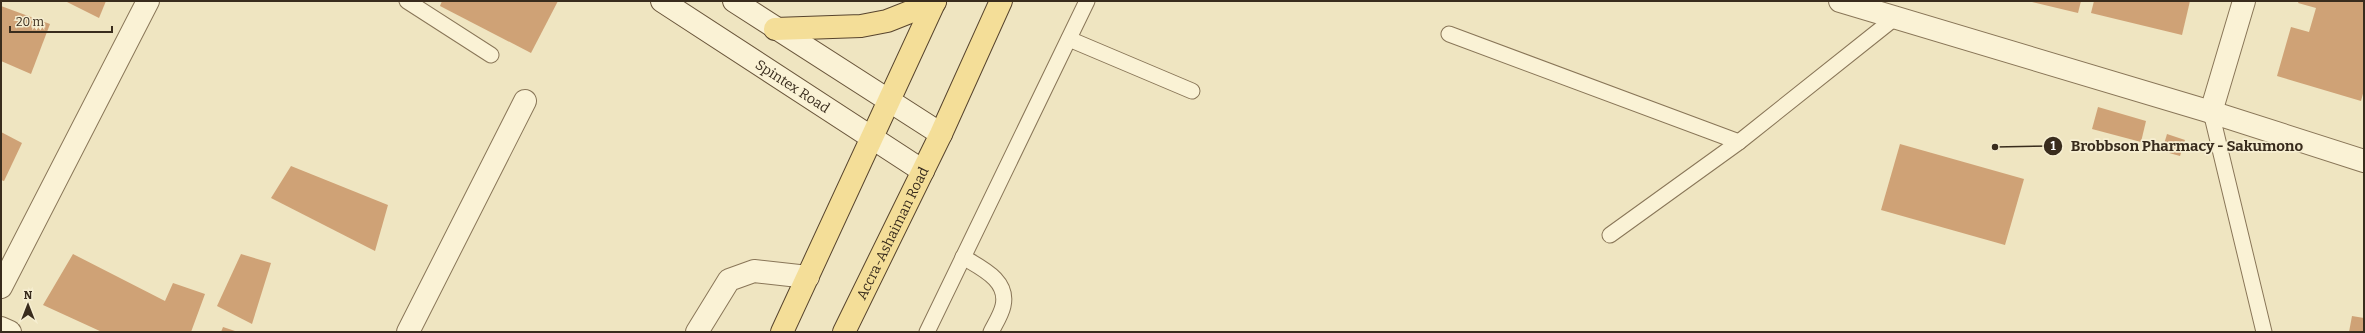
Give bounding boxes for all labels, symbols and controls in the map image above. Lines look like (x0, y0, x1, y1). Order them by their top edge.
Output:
scale bar (10, 8, 112, 34)
text: 20 m (16, 15, 45, 29)
street label: Spintex Road (752, 56, 833, 117)
callout: Brobbson Pharmacy - Sakumono (2043, 132, 2312, 159)
text: Brobbson Pharmacy - Sakumono (2071, 137, 2304, 155)
text: 1 (2050, 139, 2056, 153)
street label: Accra-Ashaiman Road (853, 164, 933, 303)
north arrow (8, 285, 48, 325)
text: N (24, 289, 33, 302)

